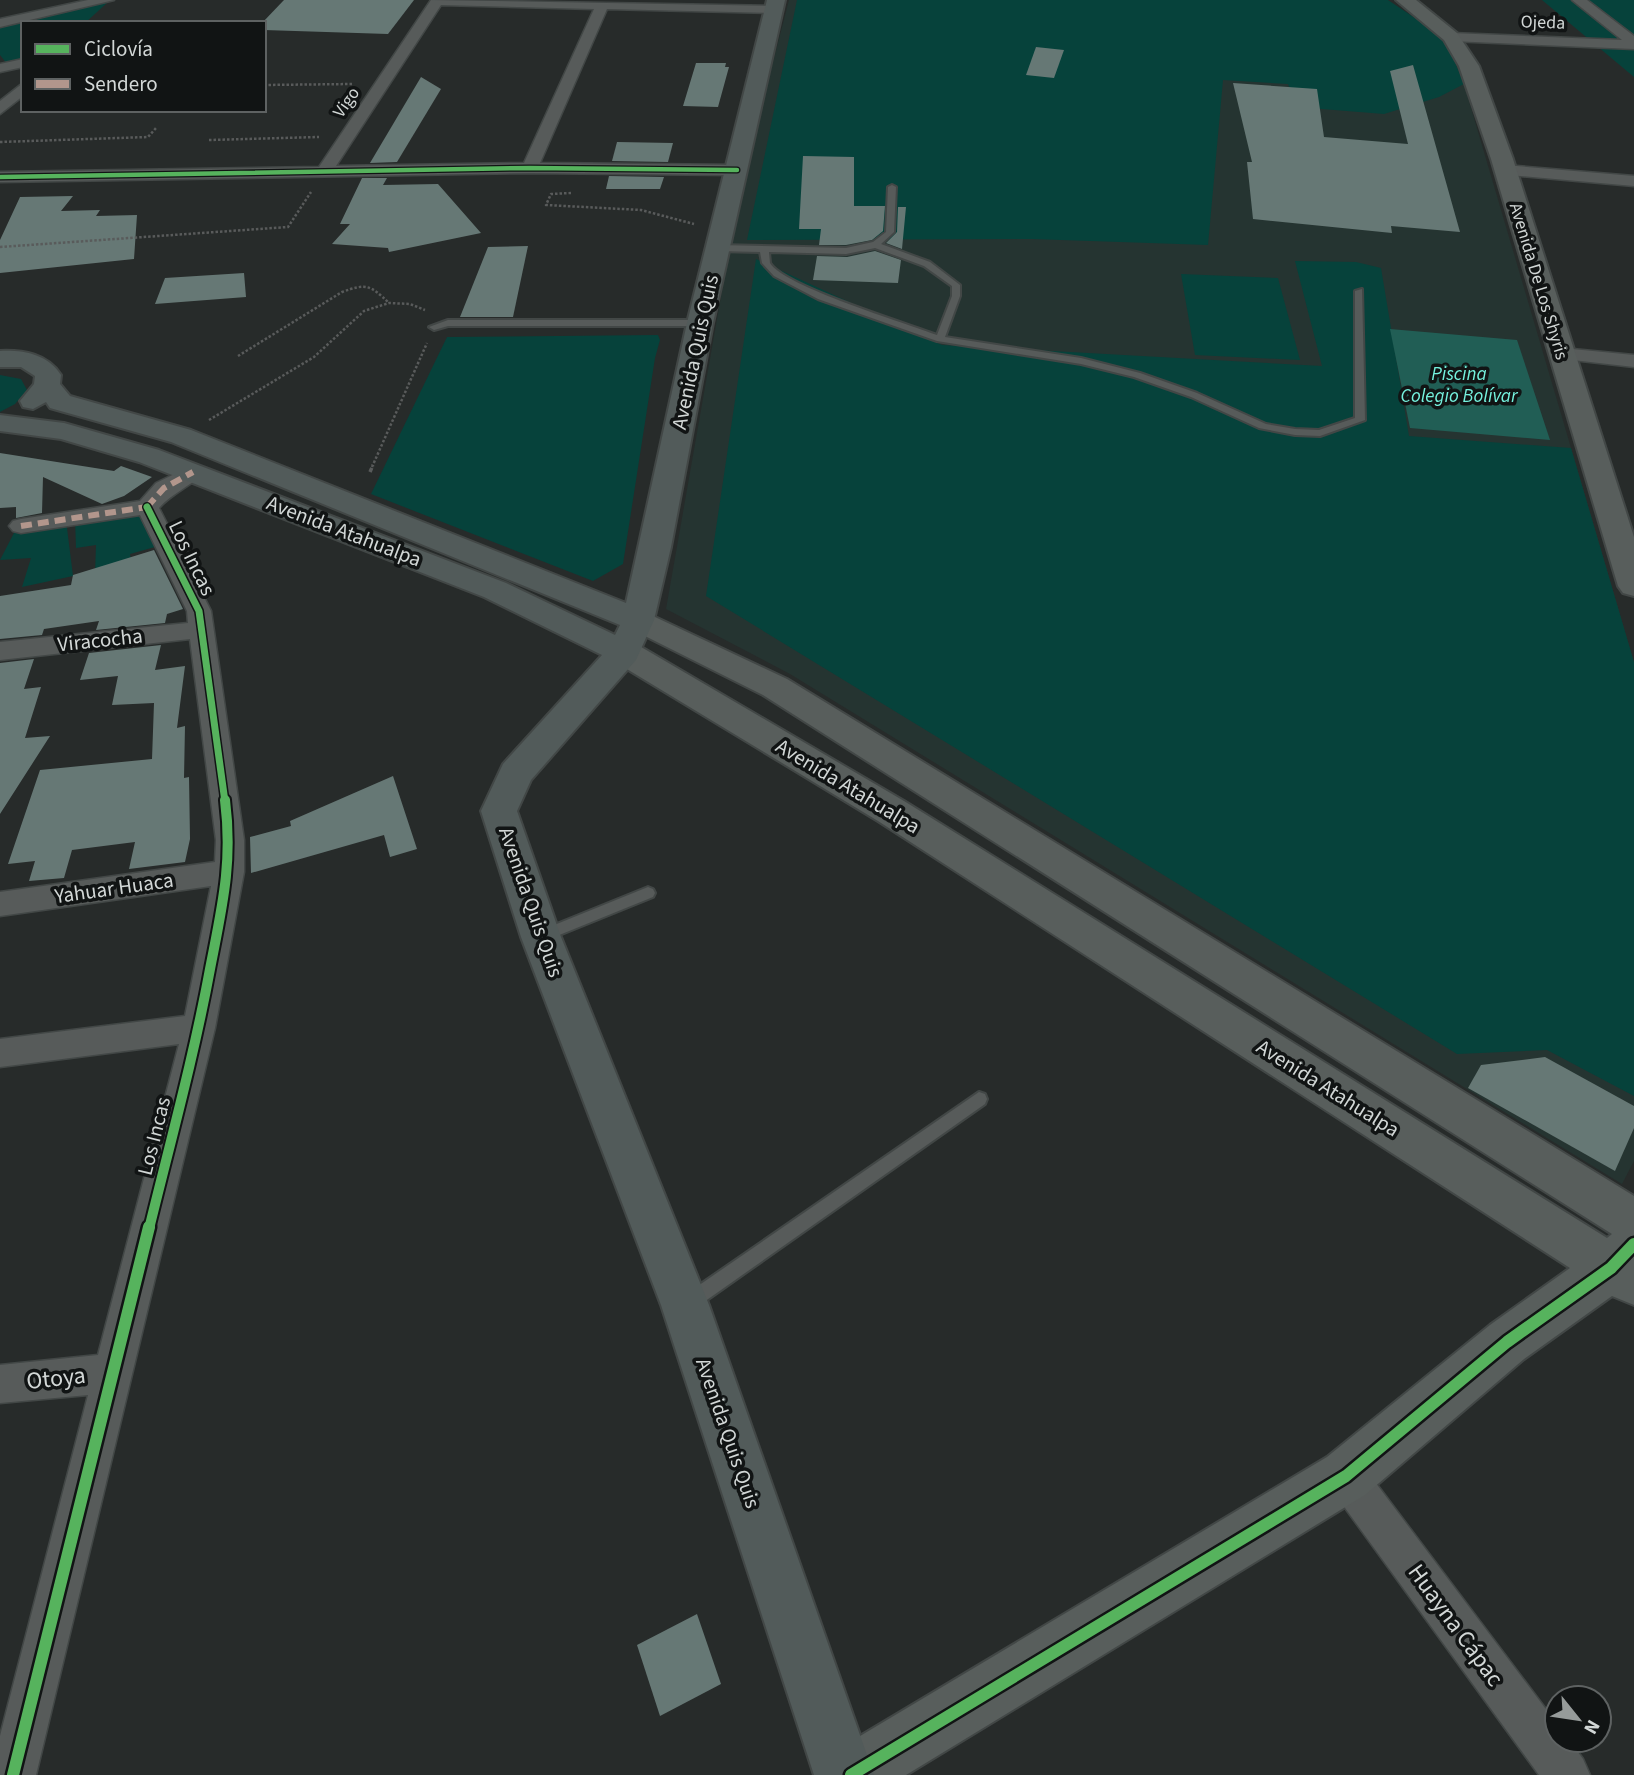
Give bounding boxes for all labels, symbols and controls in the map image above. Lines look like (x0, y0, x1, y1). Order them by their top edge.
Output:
street label: Ojeda (1520, 9, 1566, 36)
legend (21, 21, 266, 112)
text: Ciclovía (84, 34, 153, 64)
text: Sendero (84, 69, 158, 99)
street label: Vigo (327, 82, 366, 123)
street label: Avenida De Los Shyris (1503, 200, 1574, 363)
street label: Avenida Quis Quis (664, 272, 726, 432)
water label: Piscina Colegio Bolívar (1400, 361, 1519, 410)
street label: Avenida Atahualpa (262, 488, 426, 574)
street label: Los Incas (161, 515, 223, 601)
street label: Viracocha (56, 621, 144, 659)
street label: Avenida Atahualpa (770, 731, 926, 841)
street label: Avenida Quis Quis (491, 823, 571, 981)
street label: Yahuar Huaca (52, 865, 175, 911)
street label: Avenida Atahualpa (1251, 1032, 1405, 1144)
street label: Los Incas (130, 1093, 178, 1178)
street label: Avenida Quis Quis (688, 1354, 768, 1512)
street label: Otoya (25, 1358, 87, 1399)
street label: Huayna Cápac (1399, 1557, 1512, 1694)
north arrow (1543, 1684, 1613, 1754)
text: N (1577, 1715, 1606, 1739)

